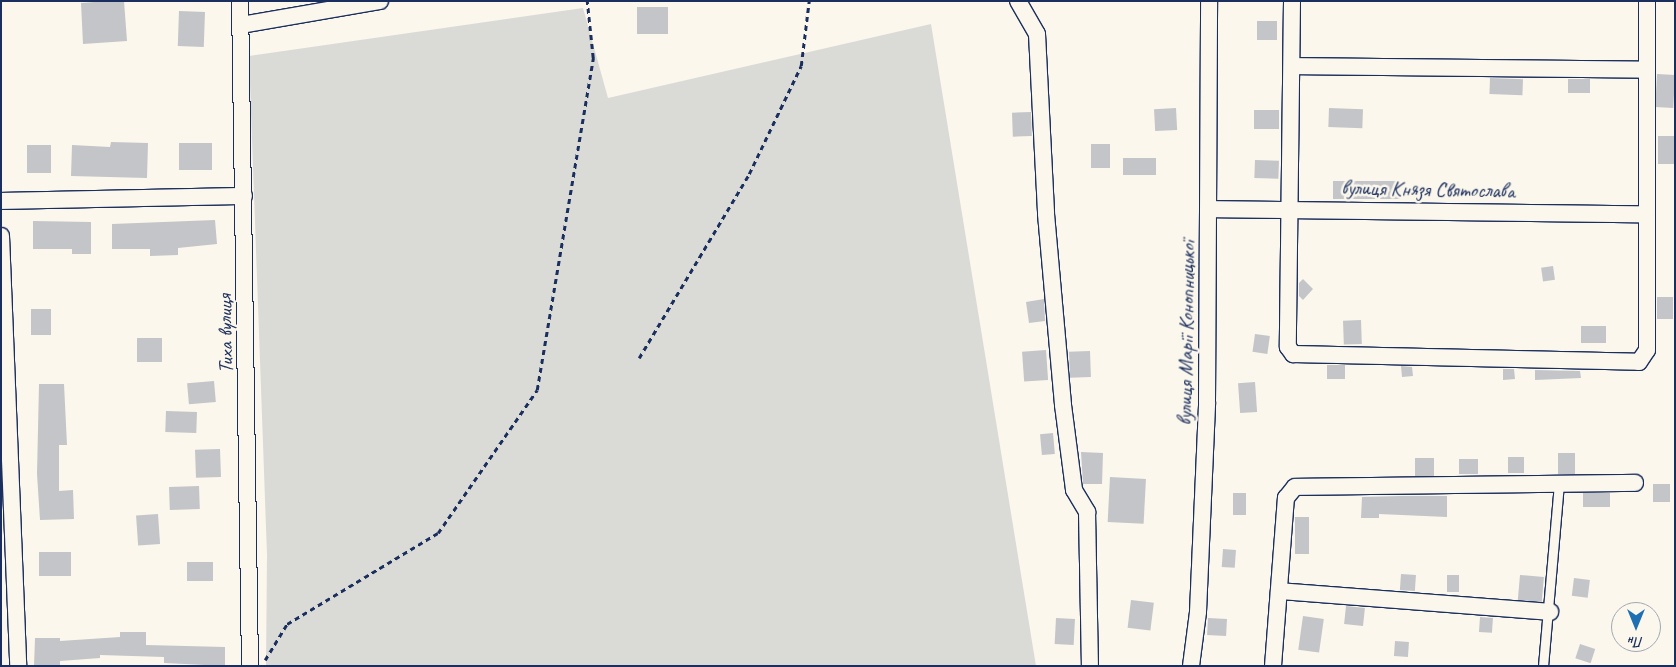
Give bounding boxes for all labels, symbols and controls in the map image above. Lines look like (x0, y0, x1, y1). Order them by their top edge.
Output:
street label: вулиця Князя Святослава (1339, 175, 1517, 203)
street label: вулиця Марії Конопницької (1172, 240, 1200, 426)
street label: Тиха вулиця (212, 293, 238, 375)
north arrow (1611, 602, 1661, 652)
text: Пн (1629, 633, 1643, 650)

